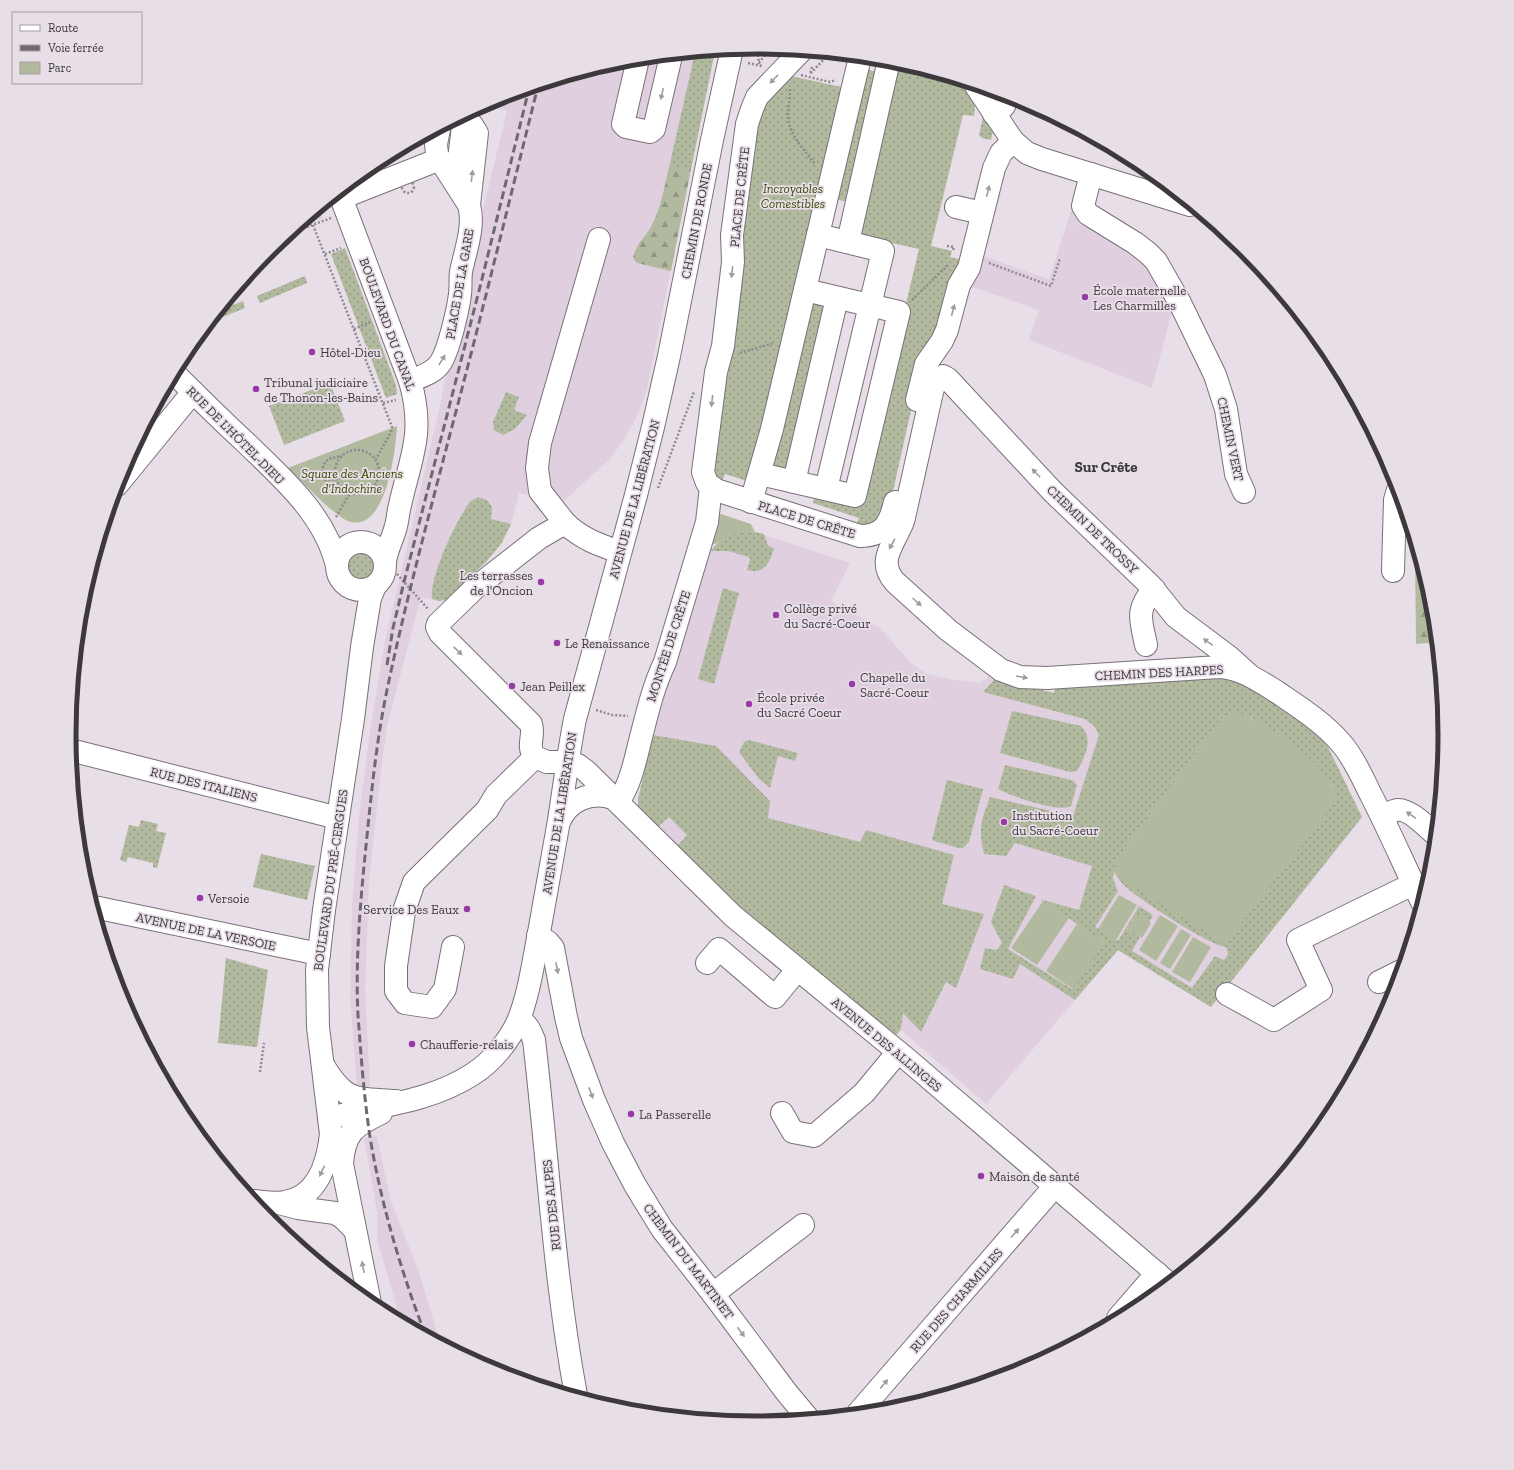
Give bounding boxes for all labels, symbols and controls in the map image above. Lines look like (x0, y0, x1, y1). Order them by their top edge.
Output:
legend (12, 12, 142, 84)
text: Route (48, 21, 79, 35)
text: Voie ferrée (47, 41, 104, 55)
text: Parc (48, 61, 72, 75)
one-way arrow (769, 74, 779, 84)
one-way arrow (658, 87, 664, 100)
street label: PLACE DE CRÊTE (727, 146, 752, 248)
street label: CHEMIN DE RONDE (678, 162, 715, 280)
one-way arrow (469, 170, 475, 182)
park label: Incroyables Comestibles (761, 181, 825, 211)
one-way arrow (985, 185, 991, 197)
street label: PLACE DE LA GARE (442, 227, 477, 341)
street label: BOULEVARD DU CANAL (356, 256, 419, 393)
one-way arrow (728, 266, 735, 278)
place label: École maternelle Les Charmilles (1093, 283, 1186, 313)
marker: École maternelle Les Charmilles (1080, 292, 1090, 302)
one-way arrow (950, 304, 956, 316)
place label: Hôtel-Dieu (320, 345, 381, 360)
marker: Hôtel-Dieu (307, 347, 317, 357)
one-way arrow (438, 354, 445, 366)
place label: Tribunal judiciaire de Thonon-les-Bains (264, 375, 378, 405)
street label: RUE DE L'HÔTEL-DIEU (184, 383, 288, 487)
marker: Tribunal judiciaire de Thonon-les-Bains (251, 384, 261, 394)
one-way arrow (709, 395, 715, 407)
street label: CHEMIN VERT (1214, 396, 1247, 483)
street label: AVENUE DE LA LIBÉRATION (606, 417, 663, 580)
district label: Sur Crête (1074, 458, 1138, 476)
park label: Square des Anciens d'Indochine (301, 466, 403, 496)
one-way arrow (1031, 468, 1040, 478)
street label: CHEMIN DE TROSSY (1044, 482, 1141, 577)
street label: PLACE DE CRÊTE (756, 498, 858, 542)
one-way arrow (889, 538, 895, 550)
place label: Les terrasses de l'Oncion (460, 568, 534, 598)
marker: Les terrasses de l'Oncion (536, 577, 546, 587)
street label: MONTÉE DE CRÊTE (643, 588, 694, 704)
one-way arrow (912, 598, 922, 607)
place label: Collège privé du Sacré-Coeur (784, 601, 871, 631)
marker: Collège privé du Sacré-Coeur (771, 610, 781, 620)
place label: Le Renaissance (565, 636, 650, 651)
marker: Le Renaissance (552, 638, 562, 648)
one-way arrow (1203, 638, 1213, 646)
one-way arrow (453, 646, 463, 656)
street label: CHEMIN DES HARPES (1094, 662, 1224, 683)
place label: Chapelle du Sacré-Coeur (860, 670, 929, 700)
one-way arrow (1016, 674, 1028, 680)
place label: Jean Peillex (520, 679, 585, 694)
marker: Chapelle du Sacré-Coeur (847, 679, 857, 689)
marker: Jean Peillex (507, 681, 517, 691)
place label: École privée du Sacré Coeur (757, 690, 842, 720)
marker: École privée du Sacré Coeur (744, 699, 754, 709)
street label: AVENUE DE LA LIBÉRATION (539, 730, 580, 895)
street label: RUE DES ITALIENS (149, 764, 259, 805)
street label: BOULEVARD DU PRÉ-CERGUES (310, 788, 351, 972)
place label: Institution du Sacré-Coeur (1012, 808, 1099, 838)
one-way arrow (1405, 811, 1416, 818)
marker: Institution du Sacré-Coeur (999, 817, 1009, 827)
place label: Versoie (207, 891, 249, 906)
marker: Versoie (195, 893, 205, 903)
place label: Service Des Eaux (363, 902, 459, 917)
marker: Service Des Eaux (462, 904, 472, 914)
street label: AVENUE DE LA VERSOIE (135, 909, 277, 954)
one-way arrow (554, 961, 560, 974)
street label: AVENUE DES ALLINGES (829, 994, 945, 1095)
place label: Chaufferie-relais (420, 1037, 514, 1052)
marker: Chaufferie-relais (407, 1039, 417, 1049)
one-way arrow (588, 1087, 594, 1099)
place label: La Passerelle (639, 1107, 711, 1122)
marker: La Passerelle (626, 1109, 636, 1119)
street label: RUE DES ALPES (539, 1159, 564, 1251)
one-way arrow (319, 1166, 325, 1177)
place label: Maison de santé (989, 1169, 1080, 1184)
marker: Maison de santé (976, 1171, 986, 1181)
street label: CHEMIN DU MARTINET (640, 1201, 737, 1322)
one-way arrow (1010, 1228, 1019, 1237)
street label: RUE DES CHARMILLES (907, 1245, 1006, 1356)
one-way arrow (359, 1261, 365, 1273)
one-way arrow (737, 1327, 745, 1337)
one-way arrow (879, 1378, 888, 1389)

